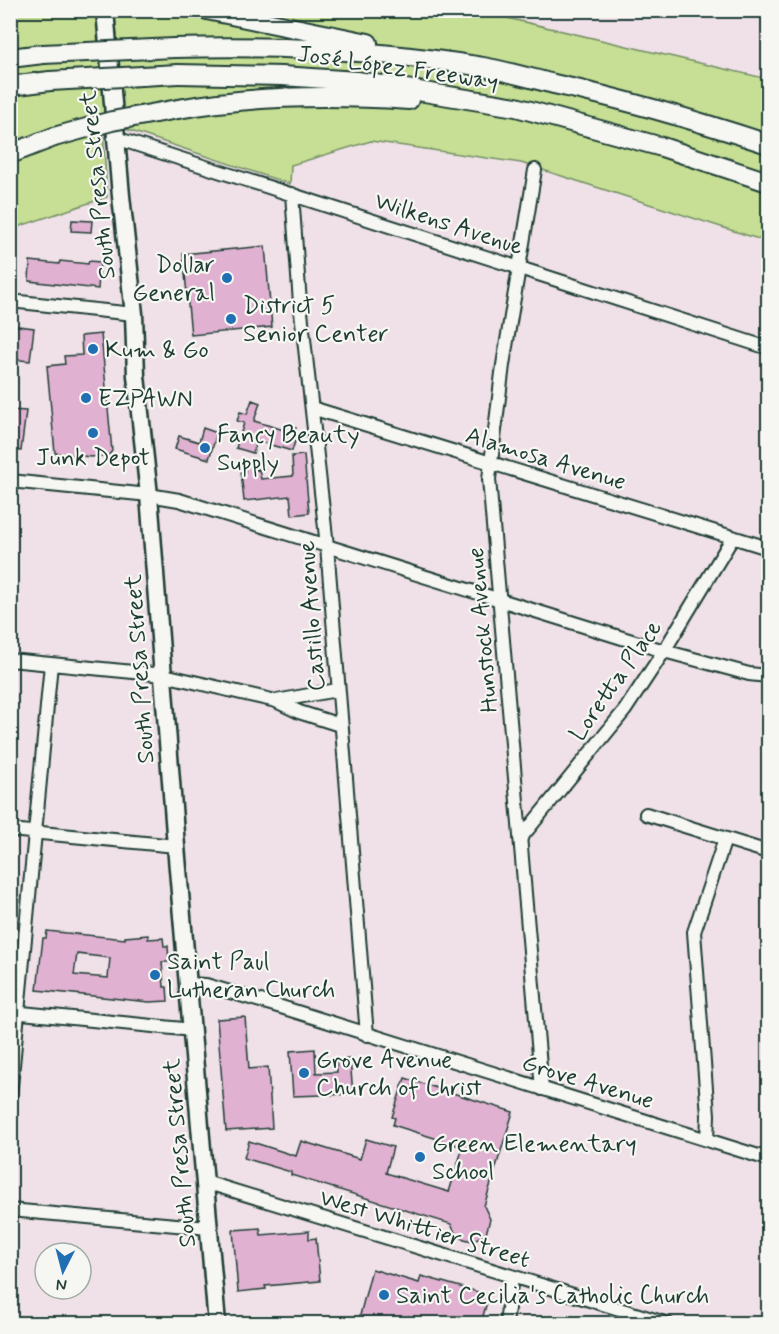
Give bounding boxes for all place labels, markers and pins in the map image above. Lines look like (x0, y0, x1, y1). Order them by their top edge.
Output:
place label: Dollar General (132, 250, 215, 309)
marker: Dollar General (220, 271, 234, 285)
place label: District 5 Senior Center (243, 291, 389, 350)
marker: District 5 Senior Center (224, 312, 238, 326)
place label: Kum & Go (105, 335, 209, 366)
marker: Kum & Go (86, 342, 100, 356)
place label: EZPAWN (98, 384, 193, 415)
marker: EZPAWN (79, 391, 93, 405)
place label: Fancy Beauty Supply (217, 420, 360, 479)
marker: Junk Depot (86, 426, 100, 440)
marker: Fancy Beauty Supply (198, 441, 212, 455)
place label: Junk Depot (36, 443, 150, 474)
place label: Saint Paul Lutheran Church (167, 947, 335, 1006)
marker: Saint Paul Lutheran Church (148, 968, 162, 982)
place label: Grove Avenue Church of Christ (316, 1045, 482, 1104)
marker: Grove Avenue Church of Christ (297, 1066, 311, 1080)
place label: Green Elementary School (432, 1129, 637, 1188)
marker: Green Elementary School (413, 1150, 427, 1164)
place label: Saint Cecilia's Catholic Church (396, 1281, 709, 1312)
marker: Saint Cecilia's Catholic Church (377, 1288, 391, 1302)

